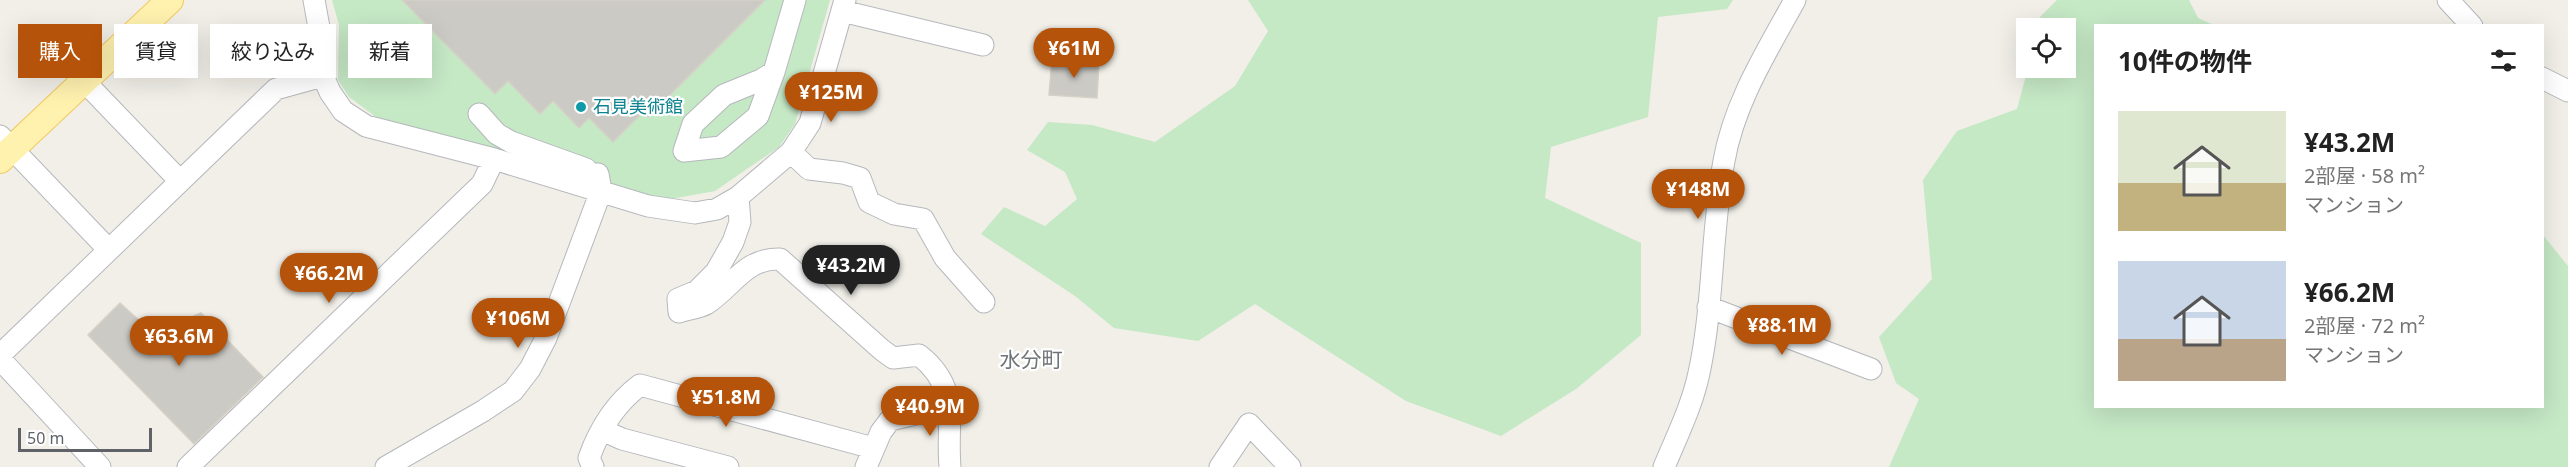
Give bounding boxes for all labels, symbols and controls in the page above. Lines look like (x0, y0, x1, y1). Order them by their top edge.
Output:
map controls (2016, 18, 2076, 78)
button: locate (2016, 18, 2076, 78)
chip: 購入 (18, 24, 102, 78)
chip: 賃貸 (114, 24, 198, 78)
chip: 絞り込み (210, 24, 336, 78)
chip: 新着 (348, 24, 432, 78)
pin: ¥61M (1038, 28, 1110, 79)
text: ¥61M (1047, 34, 1101, 61)
text: 10件の物件 (2118, 43, 2252, 79)
icon: filters (2487, 44, 2520, 77)
pin: ¥125M (789, 72, 873, 123)
text: ¥125M (799, 78, 863, 105)
place label: 石見美術館 (593, 94, 683, 118)
marker: 石見美術館 (574, 100, 588, 114)
text: ¥43.2M (2304, 124, 2395, 160)
icon: home (2166, 135, 2238, 207)
text: 2部屋 · 58 m² (2304, 162, 2425, 189)
pin: ¥148M (1656, 169, 1740, 220)
text: ¥148M (1666, 175, 1730, 202)
text: マンション (2304, 191, 2404, 218)
pin: ¥43.2M (802, 245, 900, 296)
text: ¥43.2M (816, 251, 886, 278)
pin: ¥66.2M (280, 253, 378, 304)
text: ¥66.2M (294, 259, 364, 286)
text: ¥66.2M (2304, 274, 2395, 310)
icon: home (2166, 285, 2238, 357)
pin: ¥106M (476, 298, 560, 349)
text: ¥106M (486, 304, 550, 331)
pin: ¥88.1M (1733, 305, 1831, 356)
text: ¥88.1M (1747, 311, 1817, 338)
text: 2部屋 · 72 m² (2304, 312, 2425, 339)
pin: ¥63.6M (130, 316, 228, 367)
text: ¥63.6M (144, 322, 214, 349)
text: マンション (2304, 341, 2404, 368)
district label: 水分町 (1000, 345, 1063, 373)
pin: ¥51.8M (677, 377, 775, 428)
text: ¥51.8M (691, 383, 761, 410)
pin: ¥40.9M (881, 386, 979, 437)
text: ¥40.9M (895, 392, 965, 419)
scale bar (18, 425, 152, 452)
text: 50 m (27, 427, 64, 449)

